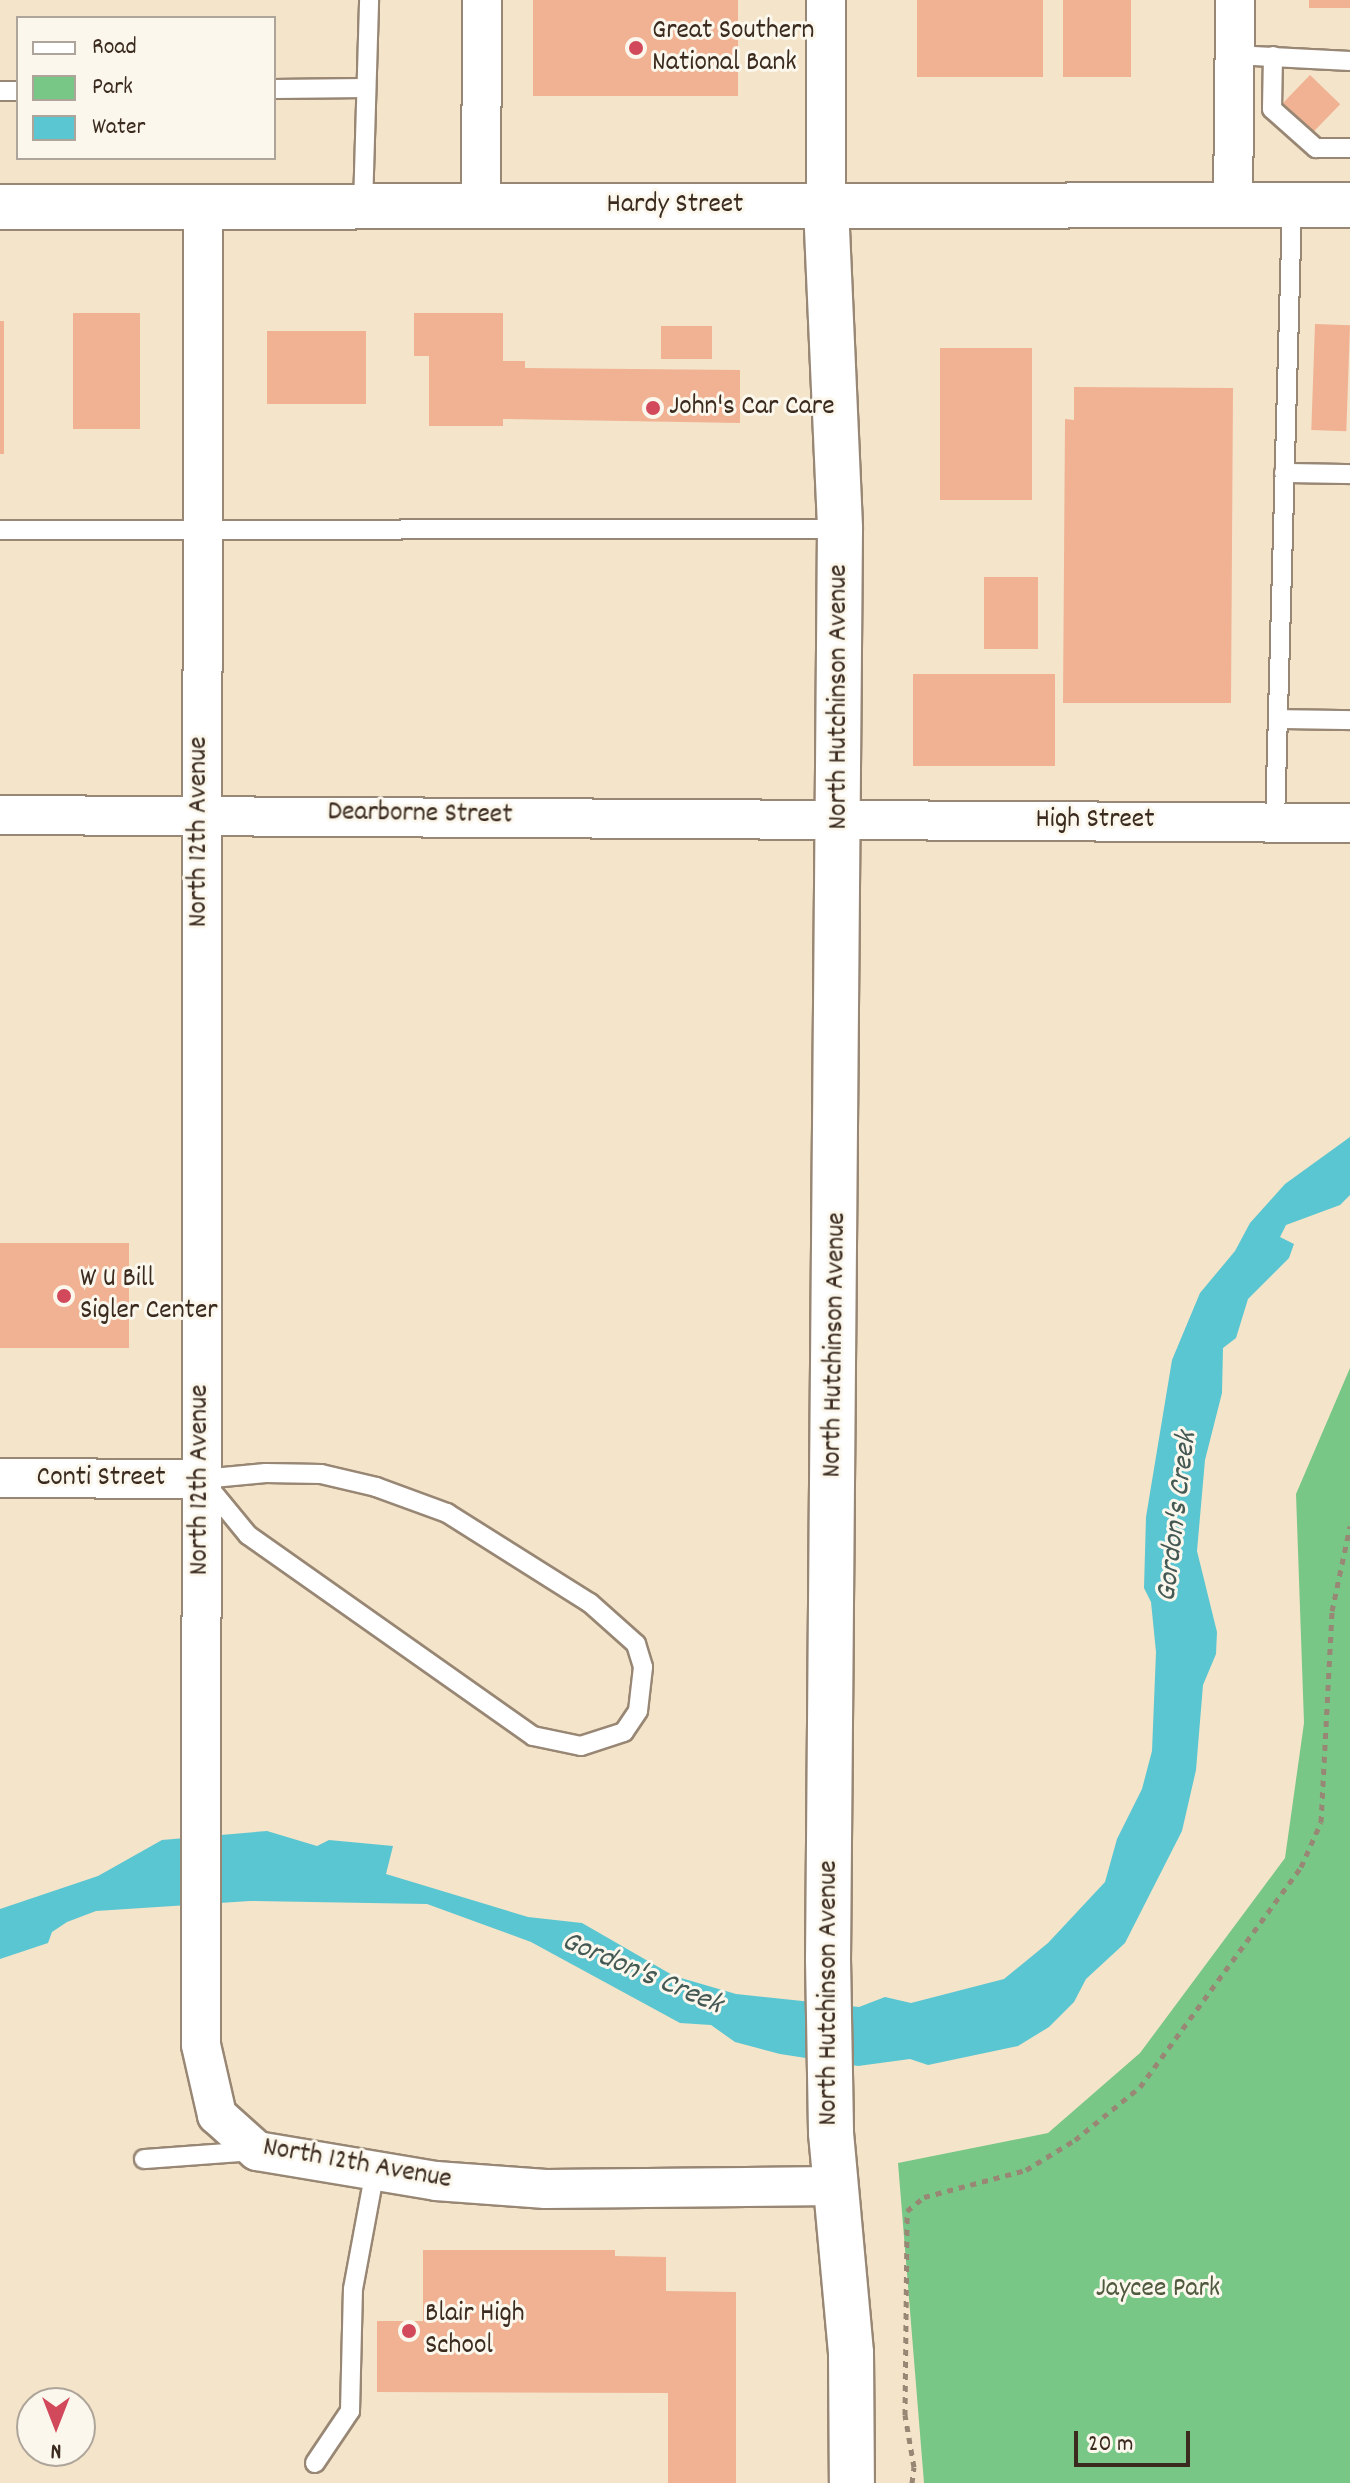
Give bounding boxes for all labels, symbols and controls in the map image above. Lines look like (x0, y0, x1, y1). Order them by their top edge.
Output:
place label: Great Southern National Bank (652, 15, 814, 81)
legend (16, 16, 276, 160)
text: Road (92, 31, 137, 65)
marker: Great Southern National Bank (627, 39, 645, 57)
text: Park (92, 71, 133, 105)
text: Water (92, 111, 145, 145)
street label: Hardy Street (607, 189, 743, 223)
place label: John's Car Care (669, 391, 835, 425)
marker: John's Car Care (644, 399, 662, 417)
street label: North Hutchinson Avenue (823, 564, 857, 830)
street label: North 12th Avenue (183, 737, 217, 927)
street label: Dearborne Street (327, 797, 513, 833)
street label: High Street (1036, 804, 1154, 838)
street label: North Hutchinson Avenue (817, 1212, 855, 1478)
place label: W U Bill Sigler Center (80, 1263, 218, 1329)
marker: W U Bill Sigler Center (55, 1287, 73, 1305)
street label: North 12th Avenue (184, 1385, 218, 1575)
water label: Gordon's Creek (1151, 1430, 1207, 1604)
street label: Conti Street (36, 1462, 166, 1496)
street label: North Hutchinson Avenue (813, 1860, 847, 2126)
water label: Gordon's Creek (555, 1925, 727, 2025)
street label: North 12th Avenue (260, 2132, 454, 2198)
park label: Jaycee Park (1096, 2273, 1220, 2307)
place label: Blair High School (425, 2298, 525, 2364)
marker: Blair High School (400, 2322, 418, 2340)
north arrow (16, 2387, 96, 2467)
scale bar (1078, 2415, 1194, 2465)
text: 20 m (1088, 2428, 1134, 2462)
text: N (51, 2434, 61, 2465)

